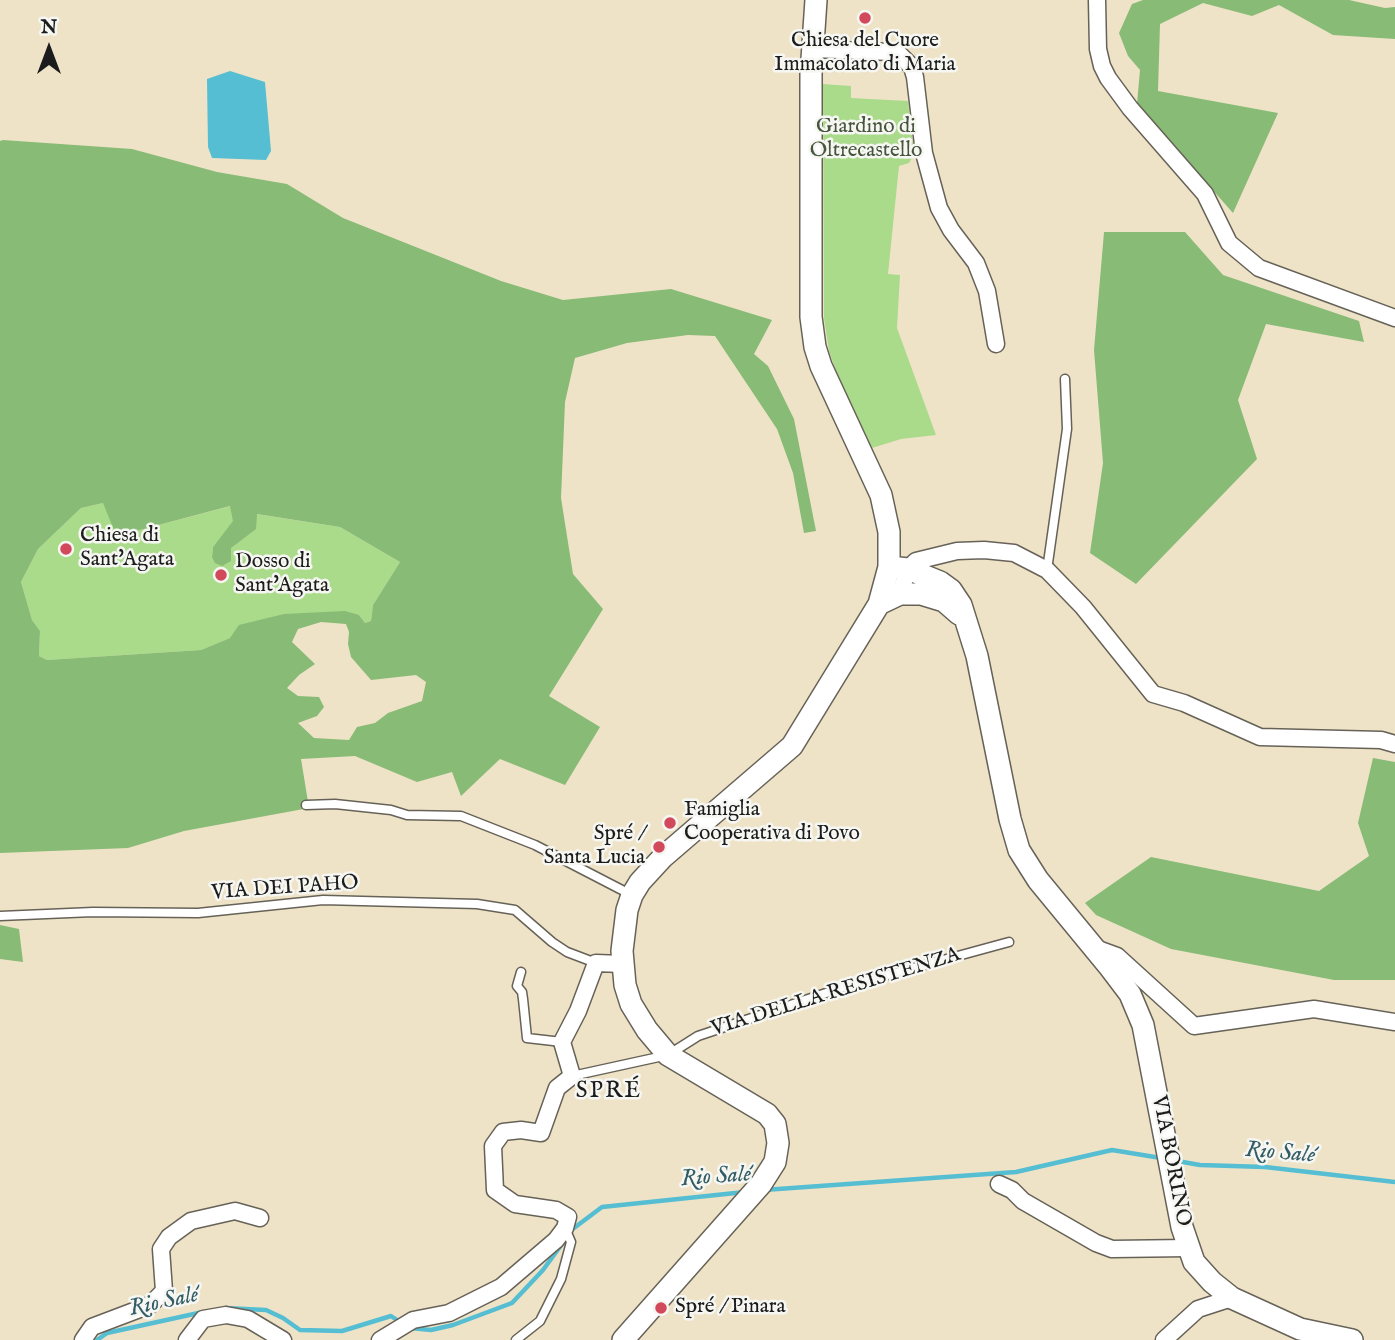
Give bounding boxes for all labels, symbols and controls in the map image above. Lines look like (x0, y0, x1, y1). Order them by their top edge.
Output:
marker: Chiesa del Cuore Immacolato di Maria (857, 10, 873, 26)
north arrow (14, 14, 84, 84)
text: N (41, 16, 57, 40)
place label: Chiesa del Cuore Immacolato di Maria (774, 29, 956, 79)
park label: Giardino di Oltrecastello (810, 115, 922, 165)
place label: Chiesa di Sant'Agata (80, 524, 174, 574)
marker: Chiesa di Sant'Agata (58, 541, 74, 557)
place label: Dosso di Sant'Agata (235, 550, 329, 600)
marker: Dosso di Sant'Agata (213, 567, 229, 583)
place label: Famiglia Cooperativa di Povo (684, 798, 860, 848)
marker: Famiglia Cooperativa di Povo (662, 815, 678, 831)
place label: Spré / Santa Lucia (544, 822, 645, 872)
marker: Spré / Santa Lucia (651, 839, 667, 855)
street label: VIA DEI PAHO (211, 871, 359, 907)
street label: VIA DELLA RESISTENZA (708, 943, 964, 1043)
district label: SPRÉ (576, 1078, 642, 1106)
street label: VIA BORINO (1145, 1093, 1195, 1229)
water label: Rio Salé (1244, 1137, 1316, 1171)
water label: Rio Salé (680, 1162, 752, 1194)
water label: Rio Salé (127, 1282, 201, 1324)
place label: Spré / Pinara (675, 1295, 786, 1321)
marker: Spré / Pinara (653, 1300, 669, 1316)

